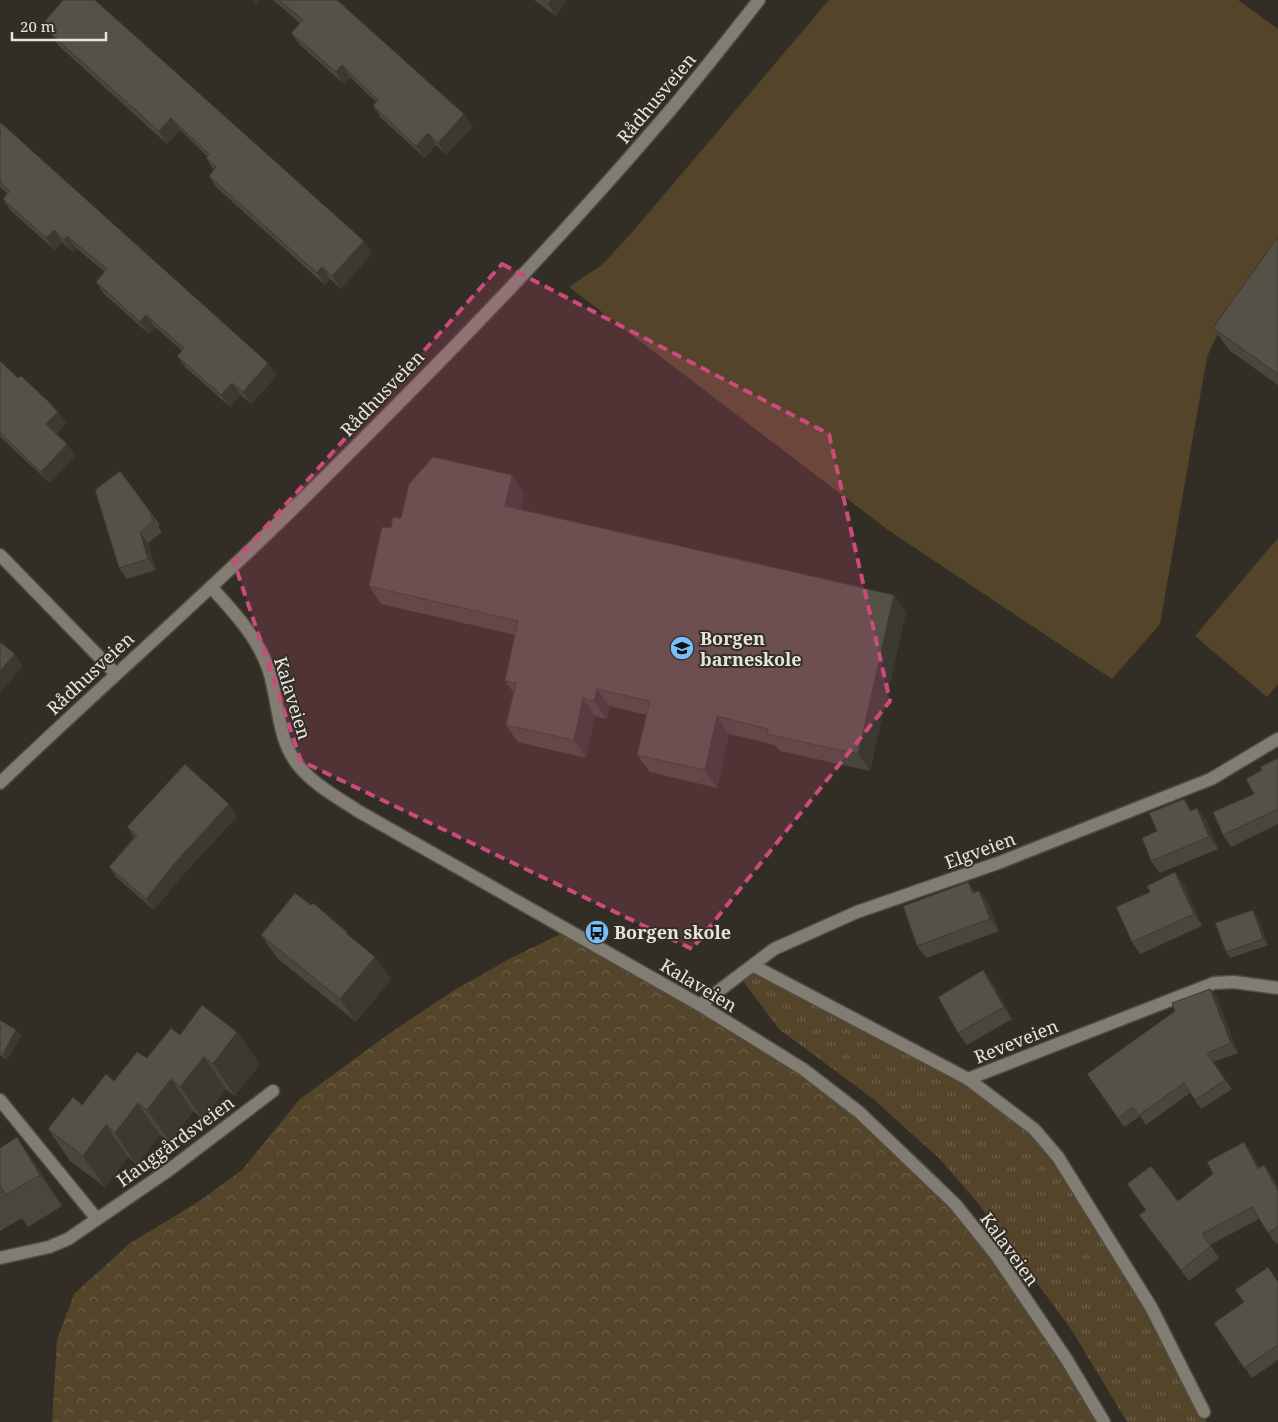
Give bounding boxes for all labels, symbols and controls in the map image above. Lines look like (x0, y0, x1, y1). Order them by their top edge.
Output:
scale bar (12, 10, 106, 42)
text: 20 m (20, 16, 55, 36)
street label: Rådhusveien (611, 47, 701, 148)
street label: Rådhusveien (335, 344, 429, 441)
street label: Rådhusveien (41, 626, 139, 720)
place label: Borgen barneskole (700, 626, 802, 671)
school or university icon: Borgen barneskole (669, 635, 695, 661)
street label: Kalaveien (269, 654, 317, 743)
street label: Elgveien (941, 826, 1019, 874)
bus stop icon: Borgen skole (584, 919, 610, 945)
place label: Borgen skole (614, 920, 731, 944)
street label: Kalaveien (656, 953, 742, 1018)
street label: Reveveien (970, 1013, 1062, 1069)
street label: Hauggårdsveien (111, 1090, 239, 1192)
street label: Kalaveien (975, 1207, 1045, 1291)

